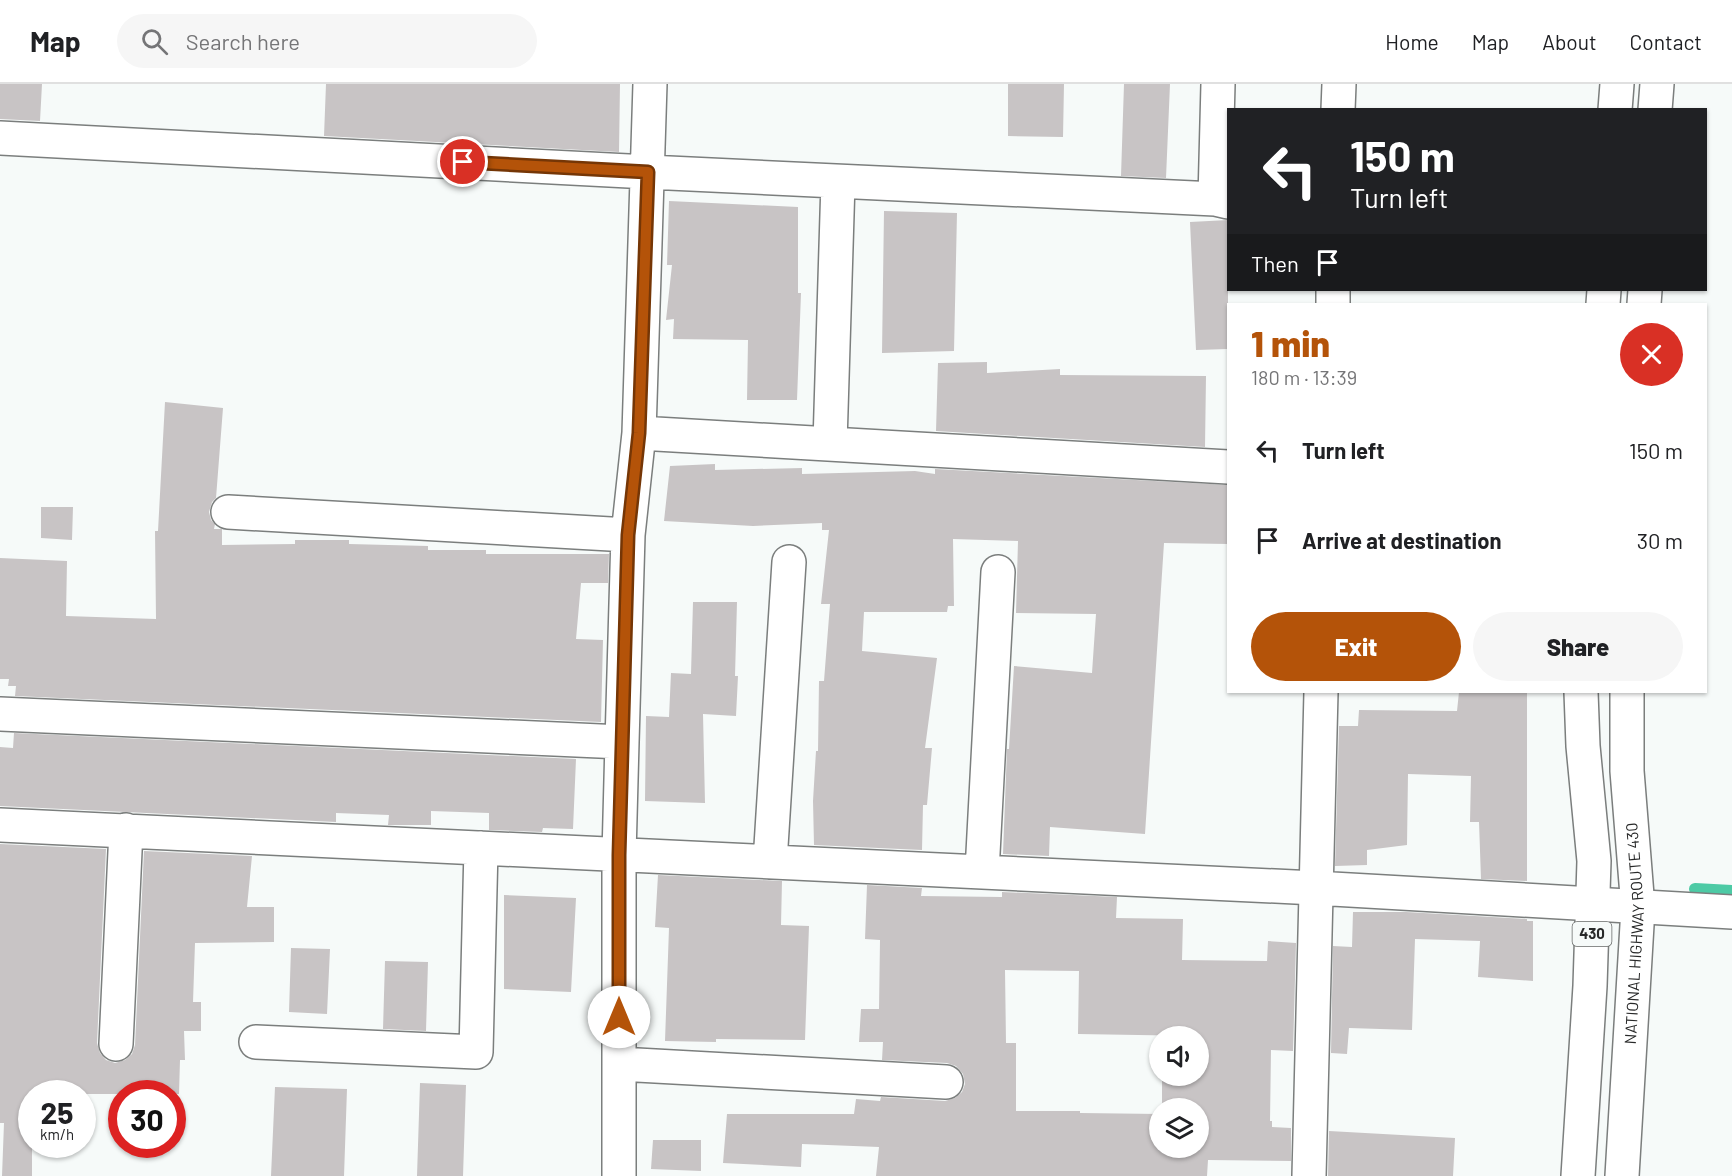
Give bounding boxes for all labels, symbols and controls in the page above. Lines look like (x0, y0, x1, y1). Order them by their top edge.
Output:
search box (117, 14, 537, 68)
text: Map (30, 24, 81, 58)
icon: search (138, 25, 171, 58)
text: Search here (186, 28, 300, 54)
text: Home (1385, 29, 1439, 54)
text: Map (1472, 29, 1509, 54)
text: About (1542, 29, 1597, 54)
text: Contact (1630, 29, 1702, 54)
text: 150 m (1350, 130, 1455, 180)
icon: left (1251, 132, 1329, 210)
pin (437, 136, 488, 187)
icon: arrive (446, 145, 479, 178)
text: Turn left (1350, 181, 1448, 213)
icon: arrive (1311, 246, 1344, 279)
text: Then (1251, 250, 1299, 276)
text: 1 min (1251, 321, 1330, 364)
button: close (1620, 323, 1683, 386)
text: 180 m · 13:39 (1251, 365, 1357, 389)
icon: left (1251, 434, 1284, 467)
text: Turn left (1302, 437, 1385, 463)
text: 150 m (1629, 437, 1683, 463)
icon: arrive (1251, 524, 1284, 557)
text: Arrive at destination (1302, 527, 1501, 553)
text: 30 m (1637, 527, 1683, 553)
button: Exit (1251, 612, 1461, 681)
button: Share (1473, 612, 1683, 681)
street label: NATIONAL HIGHWAY ROUTE 430 (1620, 822, 1647, 1045)
road number: 430 (1572, 922, 1612, 946)
position arrow (587, 985, 651, 1049)
map controls (1149, 1026, 1209, 1158)
button: sound (1149, 1026, 1209, 1086)
speed limit sign: 30 (108, 1080, 186, 1158)
text: 25 (41, 1094, 73, 1130)
button: layers (1149, 1098, 1209, 1158)
text: km/h (40, 1125, 74, 1143)

